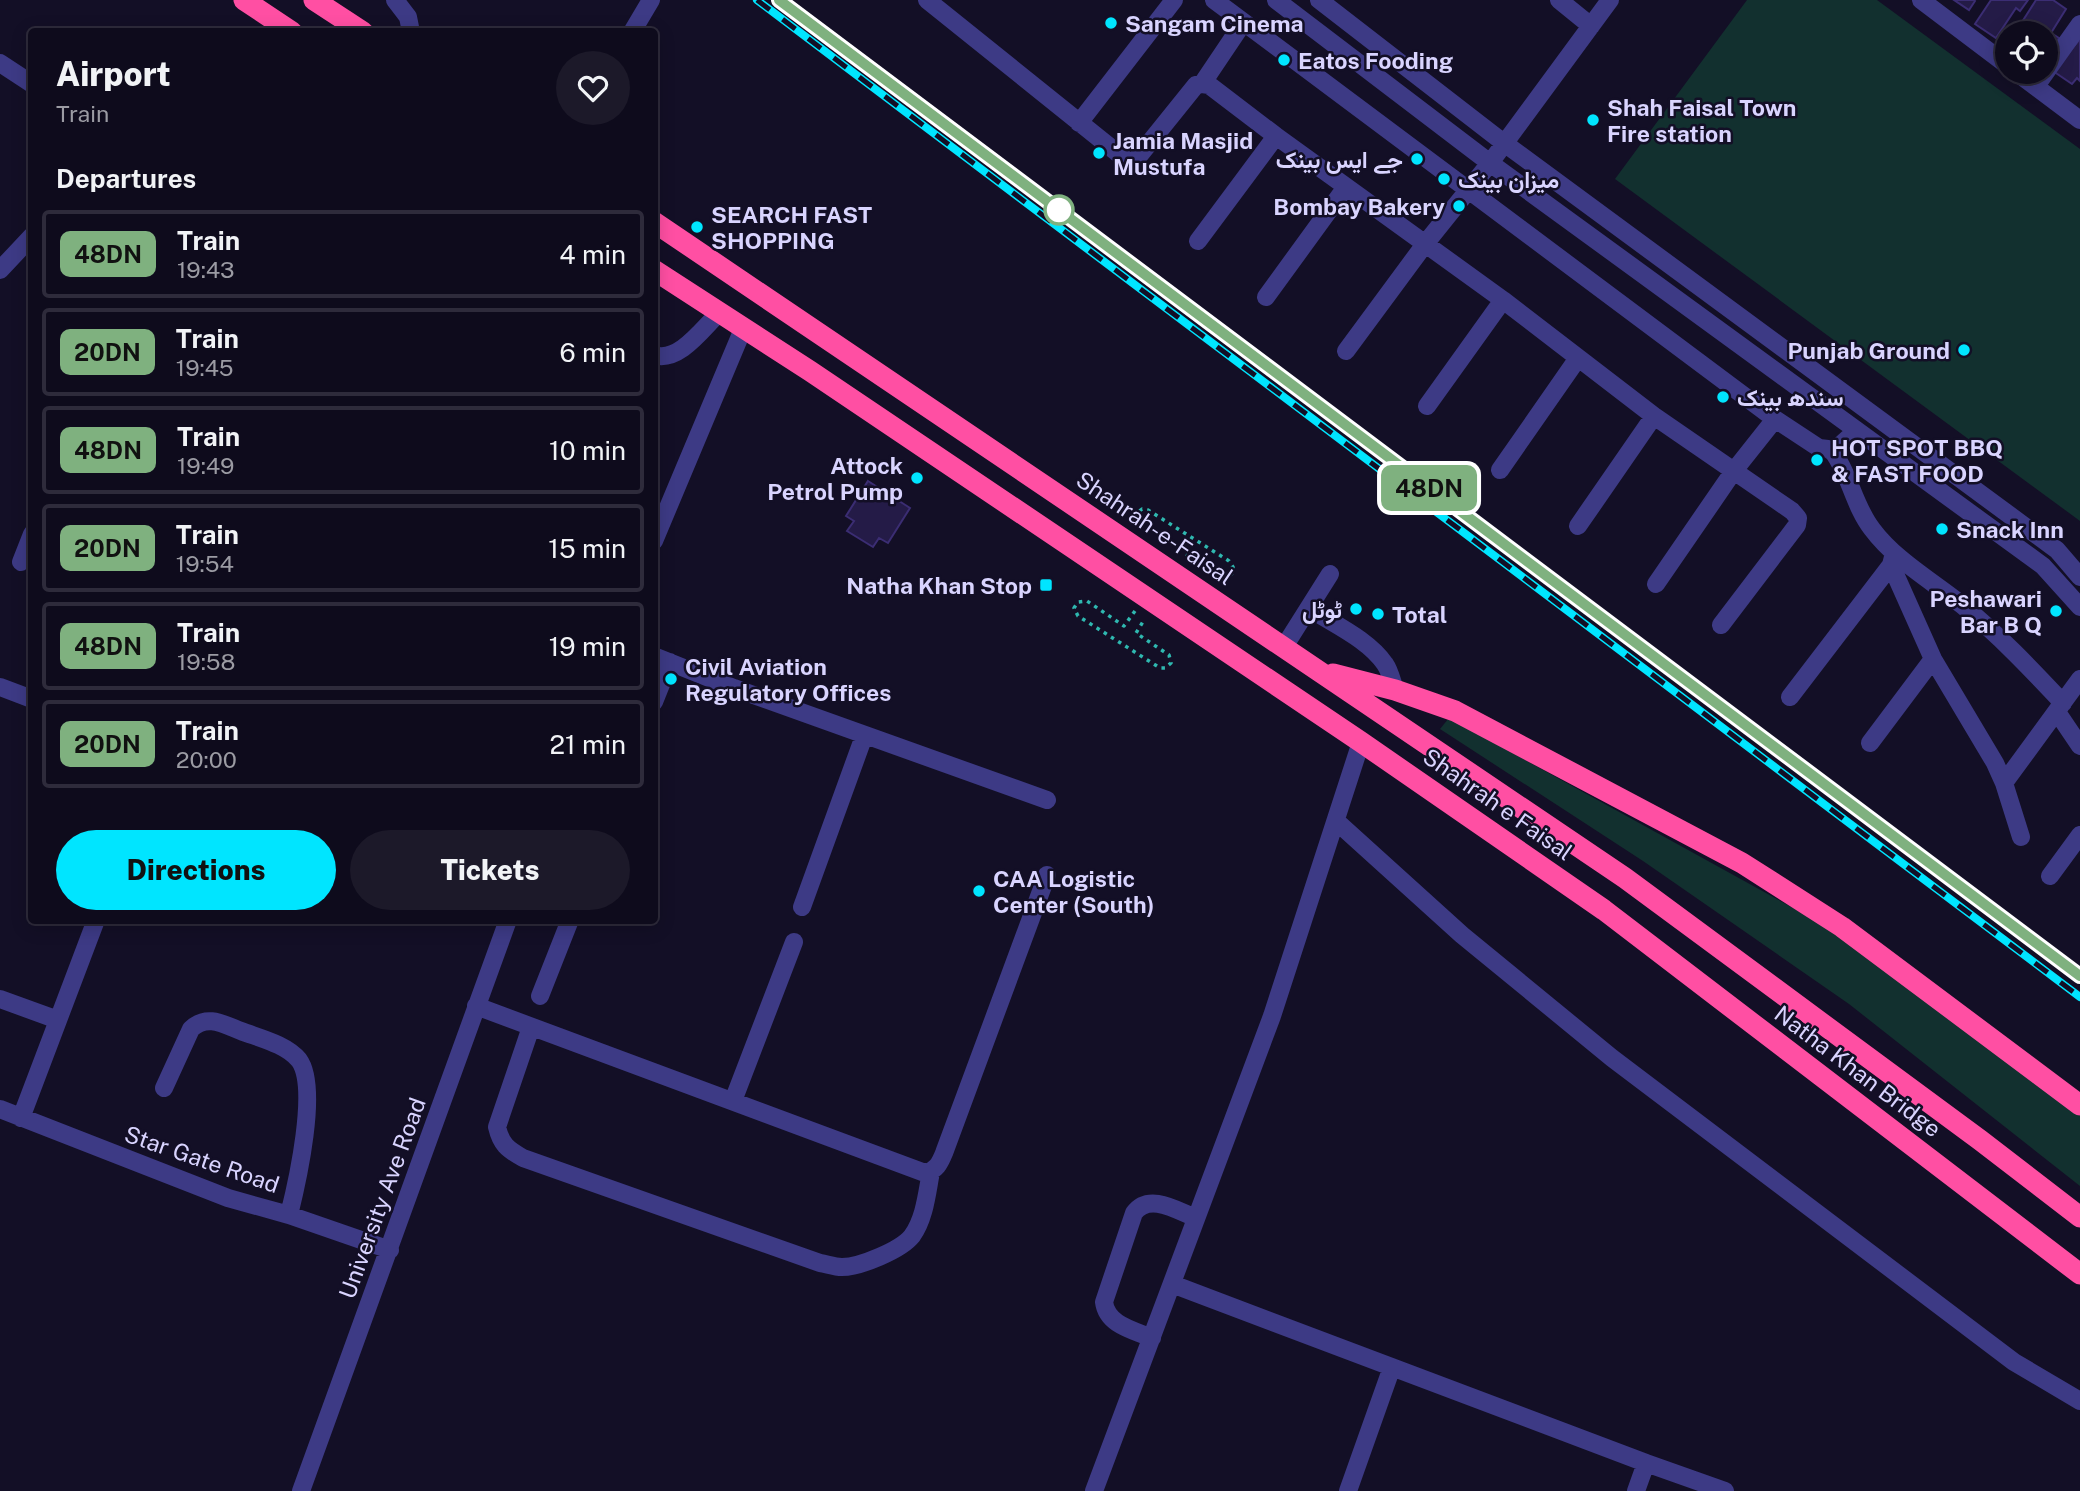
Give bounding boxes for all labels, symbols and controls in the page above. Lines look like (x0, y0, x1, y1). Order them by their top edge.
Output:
place label: Sangam Cinema (1125, 10, 1304, 37)
marker: Sangam Cinema (1103, 15, 1119, 31)
map controls (1995, 21, 2058, 84)
button: locate (1995, 21, 2058, 84)
place label: Eatos Fooding (1298, 47, 1453, 74)
button: heart (556, 51, 630, 125)
marker: Eatos Fooding (1276, 52, 1292, 68)
text: Airport (56, 55, 171, 93)
place label: Shah Faisal Town Fire station (1607, 94, 1796, 147)
text: Train (56, 100, 109, 127)
marker: Shah Faisal Town Fire station (1585, 112, 1601, 128)
place label: Jamia Masjid Mustufa (1113, 127, 1253, 180)
marker: Jamia Masjid Mustufa (1091, 145, 1107, 161)
place label: جے ایس بینک (1276, 146, 1403, 174)
marker: جے ایس بینک (1409, 151, 1425, 167)
text: Departures (56, 163, 196, 194)
place label: میزان بینک (1458, 166, 1559, 195)
marker: میزان بینک (1436, 171, 1452, 187)
place label: Bombay Bakery (1273, 193, 1445, 220)
unlabelled marker (1044, 195, 1074, 225)
marker: Bombay Bakery (1451, 198, 1467, 214)
place label: SEARCH FAST SHOPPING (711, 201, 872, 254)
marker: SEARCH FAST SHOPPING (689, 219, 705, 235)
text: Train (177, 225, 240, 256)
text: 4 min (559, 239, 626, 270)
text: 48DN (74, 240, 142, 268)
text: 19:43 (177, 256, 235, 283)
text: Train (176, 323, 239, 354)
text: 6 min (559, 337, 626, 368)
place label: Punjab Ground (1787, 337, 1950, 364)
text: 20DN (74, 338, 141, 366)
marker: Punjab Ground (1956, 342, 1972, 358)
text: 19:45 (176, 354, 234, 381)
place label: سندھ بینک (1737, 384, 1844, 412)
marker: سندھ بینک (1715, 389, 1731, 405)
text: Train (177, 421, 240, 452)
place label: HOT SPOT BBQ & FAST FOOD (1831, 434, 2003, 487)
text: 10 min (549, 435, 626, 466)
text: 48DN (74, 436, 142, 464)
text: 19:49 (177, 452, 235, 479)
place label: Attock Petrol Pump (767, 452, 903, 505)
marker: HOT SPOT BBQ & FAST FOOD (1809, 452, 1825, 468)
line badge: 48DN (1380, 465, 1478, 511)
street label: Shahrah-e-Faisal (1072, 466, 1238, 590)
marker: Attock Petrol Pump (909, 470, 925, 486)
text: 48DN (1395, 474, 1463, 502)
place label: Snack Inn (1956, 516, 2064, 543)
text: Train (176, 519, 239, 550)
marker: Snack Inn (1934, 521, 1950, 537)
text: 15 min (548, 533, 626, 564)
text: 20DN (74, 534, 141, 562)
text: 19:54 (176, 550, 234, 577)
place label: Natha Khan Stop (846, 572, 1032, 599)
marker: Natha Khan Stop (1038, 577, 1054, 593)
place label: Peshawari Bar B Q (1930, 585, 2042, 638)
place label: ٹوٹل (1302, 596, 1342, 625)
marker: ٹوٹل (1348, 601, 1364, 617)
place label: Total (1392, 601, 1447, 628)
marker: Peshawari Bar B Q (2048, 603, 2064, 619)
marker: Total (1370, 606, 1386, 622)
text: Train (177, 617, 240, 648)
text: 19 min (549, 631, 626, 662)
text: 48DN (74, 632, 142, 660)
text: 19:58 (177, 648, 235, 675)
place label: Civil Aviation Regulatory Offices (685, 653, 891, 706)
marker: Civil Aviation Regulatory Offices (663, 671, 679, 687)
text: Train (176, 715, 239, 746)
text: 21 min (550, 729, 626, 760)
text: 20DN (74, 730, 141, 758)
street label: Shahrah e Faisal (1418, 742, 1578, 866)
text: 20:00 (176, 746, 237, 773)
button: Directions (56, 830, 336, 910)
button: Tickets (350, 830, 630, 910)
place label: CAA Logistic Center (South) (993, 865, 1154, 918)
marker: CAA Logistic Center (South) (971, 883, 987, 899)
street label: Natha Khan Bridge (1770, 1000, 1946, 1142)
street label: University Ave Road (333, 1094, 431, 1302)
street label: Star Gate Road (121, 1120, 283, 1198)

